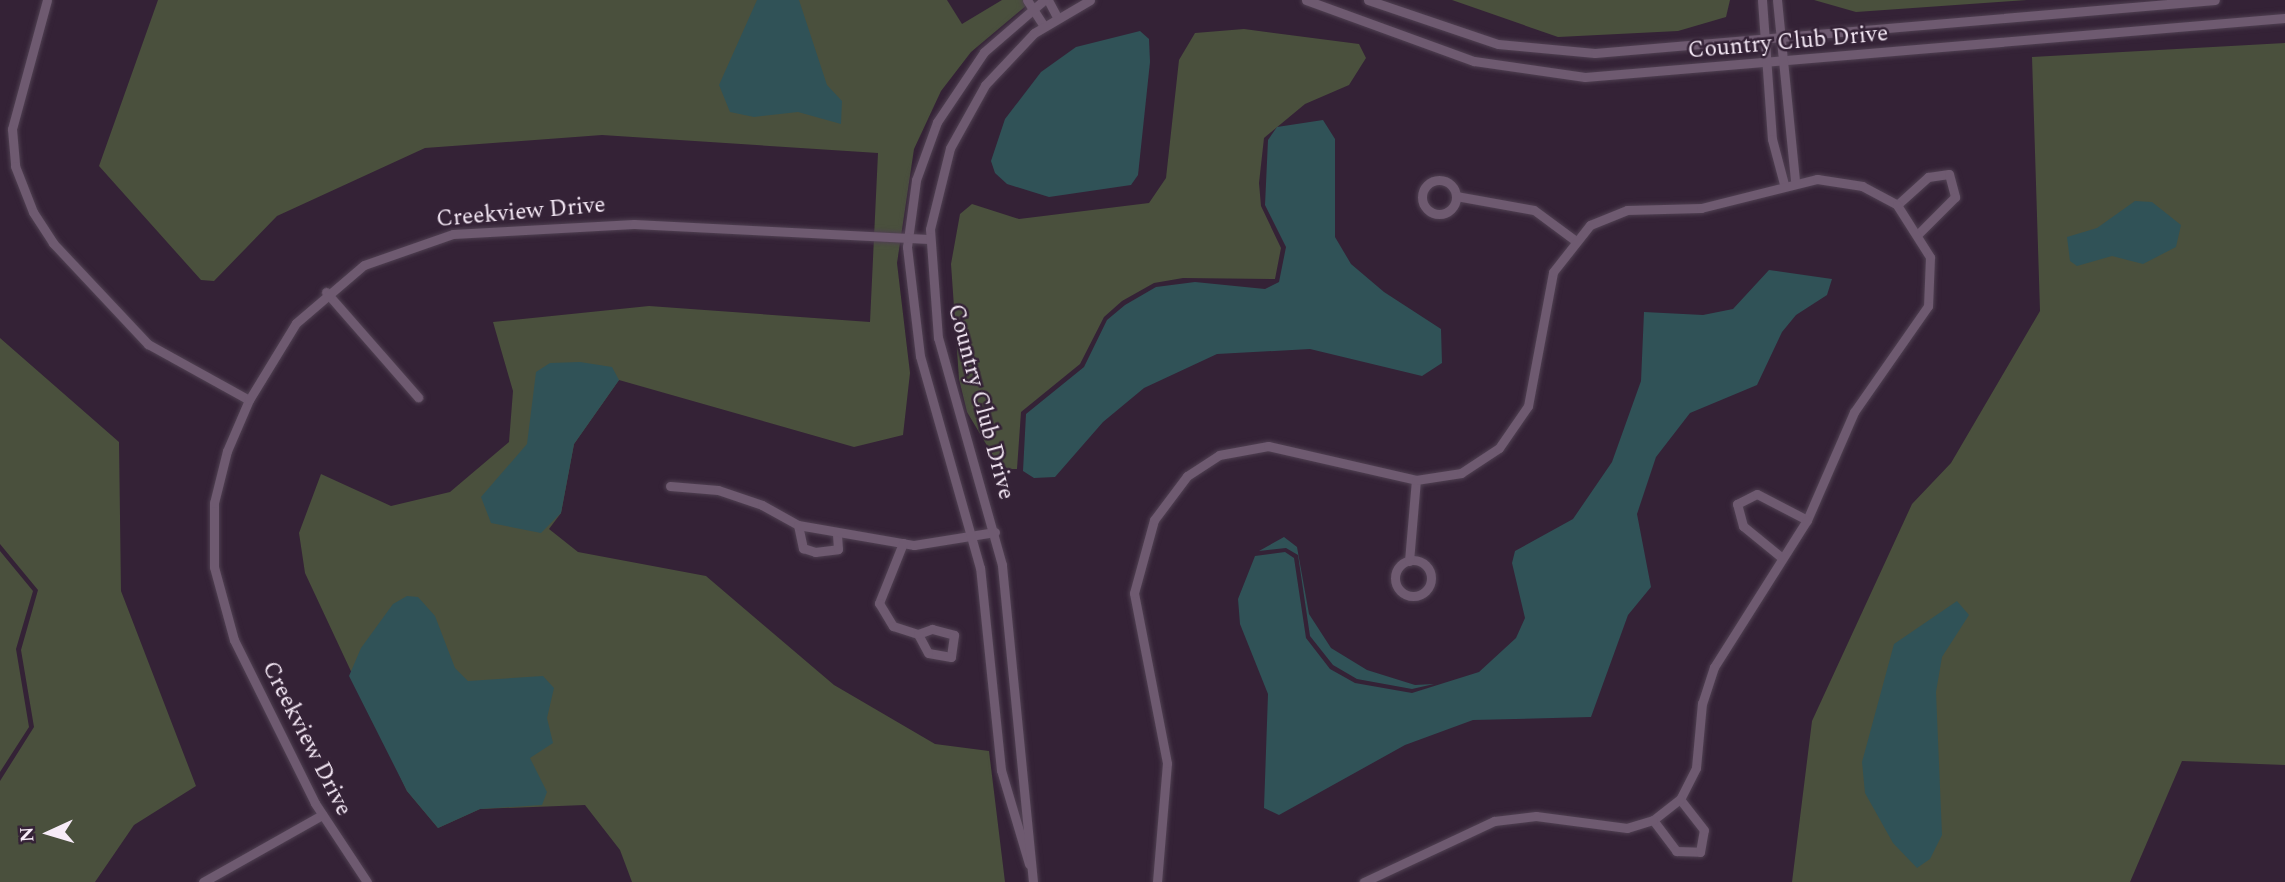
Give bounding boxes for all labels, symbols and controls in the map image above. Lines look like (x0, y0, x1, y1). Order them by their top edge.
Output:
street label: Country Club Drive (1687, 20, 1889, 66)
street label: Creekview Drive (435, 192, 607, 234)
street label: Country Club Drive (941, 301, 1019, 503)
street label: Creekview Drive (255, 657, 357, 821)
north arrow (14, 798, 84, 868)
text: N (13, 826, 43, 843)

